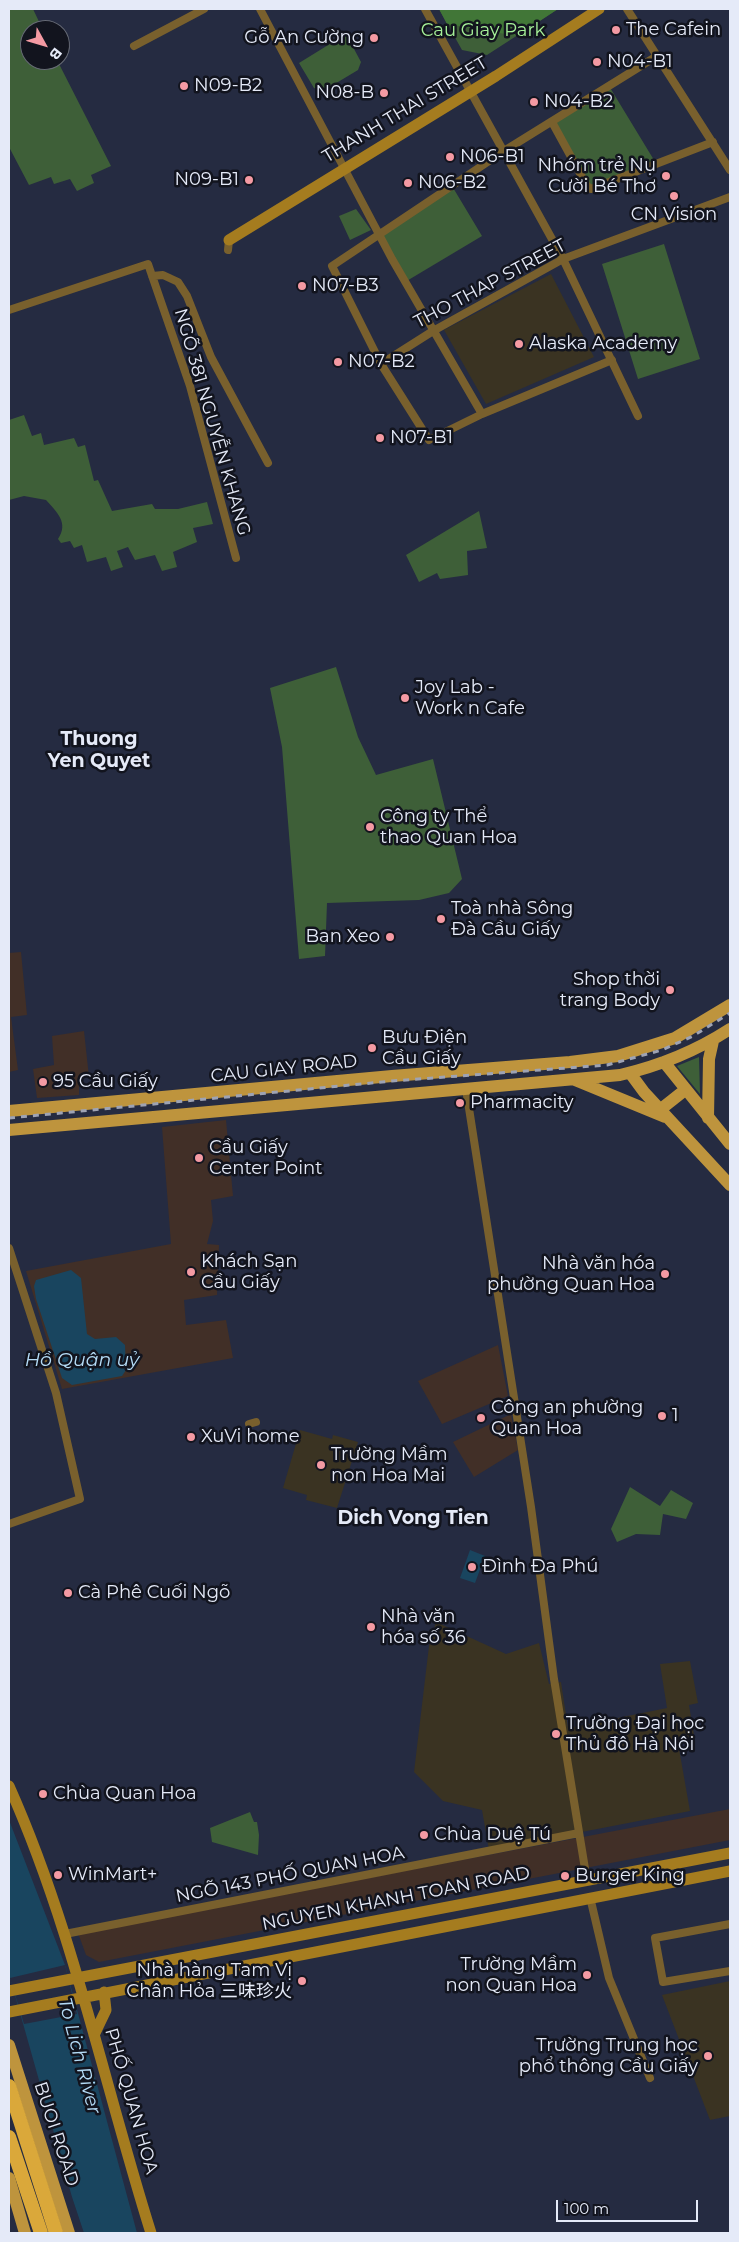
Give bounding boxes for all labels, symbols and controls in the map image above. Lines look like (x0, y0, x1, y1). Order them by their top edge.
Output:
place label: The Cafein (626, 19, 721, 41)
north arrow (20, 20, 70, 70)
park label: Cau Giay Park (421, 20, 545, 42)
marker: The Cafein (610, 24, 622, 36)
place label: Gỗ An Cường (244, 27, 364, 49)
marker: Gỗ An Cường (368, 32, 380, 44)
text: B (46, 44, 66, 64)
place label: N04-B1 (607, 51, 673, 73)
street label: THANH THAI STREET (319, 52, 491, 168)
marker: N04-B1 (591, 56, 603, 68)
place label: N09-B2 (194, 75, 262, 97)
marker: N09-B2 (178, 80, 190, 92)
place label: N08-B (316, 82, 374, 104)
marker: N08-B (378, 87, 390, 99)
place label: N04-B2 (544, 91, 613, 113)
marker: N04-B2 (528, 96, 540, 108)
place label: N06-B1 (460, 146, 525, 168)
marker: N06-B1 (444, 151, 456, 163)
place label: Nhóm trẻ Nụ Cười Bé Thơ (537, 155, 656, 198)
place label: N09-B1 (174, 169, 239, 191)
marker: Nhóm trẻ Nụ Cười Bé Thơ (660, 170, 672, 182)
place label: N06-B2 (418, 172, 486, 194)
marker: N09-B1 (243, 174, 255, 186)
marker: N06-B2 (402, 177, 414, 189)
marker: CN Vision (668, 190, 680, 202)
place label: CN Vision (631, 204, 717, 226)
street label: THO THAP STREET (410, 235, 570, 333)
place label: N07-B3 (312, 275, 379, 297)
marker: N07-B3 (296, 280, 308, 292)
street label: NGÕ 381 NGUYỄN KHANG (169, 306, 255, 538)
place label: Alaska Academy (529, 333, 677, 355)
marker: Alaska Academy (513, 338, 525, 350)
place label: N07-B2 (348, 351, 415, 373)
marker: N07-B2 (332, 356, 344, 368)
place label: N07-B1 (390, 427, 453, 449)
marker: N07-B1 (374, 432, 386, 444)
place label: Joy Lab - Work n Cafe (415, 677, 525, 720)
marker: Joy Lab - Work n Cafe (399, 692, 411, 704)
district label: Thuong Yen Quyet (48, 728, 150, 772)
place label: Công ty Thể thao Quan Hoa (380, 806, 517, 849)
marker: Công ty Thể thao Quan Hoa (364, 821, 376, 833)
place label: Toà nhà Sông Đà Cầu Giấy (451, 898, 573, 941)
marker: Toà nhà Sông Đà Cầu Giấy (435, 913, 447, 925)
place label: Ban Xeo (305, 926, 380, 948)
marker: Ban Xeo (384, 931, 396, 943)
place label: Shop thời trang Body (560, 969, 660, 1012)
marker: Shop thời trang Body (664, 984, 676, 996)
place label: Bưu Điện Cầu Giấy (382, 1027, 467, 1070)
marker: Bưu Điện Cầu Giấy (366, 1042, 378, 1054)
street label: CAU GIAY ROAD (210, 1051, 358, 1087)
place label: 95 Cầu Giấy (53, 1071, 158, 1093)
marker: 95 Cầu Giấy (37, 1076, 49, 1088)
place label: Pharmacity (470, 1092, 574, 1114)
marker: Pharmacity (454, 1097, 466, 1109)
place label: Cầu Giấy Center Point (209, 1137, 322, 1180)
marker: Cầu Giấy Center Point (193, 1152, 205, 1164)
place label: Khách Sạn Cầu Giấy (201, 1251, 297, 1294)
place label: Nhà văn hóa phường Quan Hoa (487, 1253, 655, 1296)
marker: Khách Sạn Cầu Giấy (185, 1266, 197, 1278)
marker: Nhà văn hóa phường Quan Hoa (659, 1268, 671, 1280)
water label: Hồ Quận uỷ (25, 1349, 139, 1371)
place label: Công an phường Quan Hoa (491, 1397, 643, 1440)
place label: 1 (672, 1405, 678, 1427)
marker: 1 (656, 1410, 668, 1422)
marker: Công an phường Quan Hoa (475, 1412, 487, 1424)
place label: XuVi home (201, 1426, 300, 1448)
marker: XuVi home (185, 1431, 197, 1443)
place label: Trường Mầm non Hoa Mai (331, 1444, 448, 1486)
marker: Trường Mầm non Hoa Mai (315, 1459, 327, 1471)
district label: Dich Vong Tien (337, 1507, 489, 1529)
place label: Đình Đa Phú (482, 1556, 598, 1578)
marker: Đình Đa Phú (466, 1561, 478, 1573)
place label: Cà Phê Cuối Ngõ (78, 1582, 230, 1604)
marker: Cà Phê Cuối Ngõ (62, 1587, 74, 1599)
place label: Nhà văn hóa số 36 (381, 1606, 466, 1648)
marker: Nhà văn hóa số 36 (365, 1621, 377, 1633)
place label: Trường Đại học Thủ đô Hà Nội (566, 1713, 704, 1756)
marker: Trường Đại học Thủ đô Hà Nội (550, 1728, 562, 1740)
place label: Chùa Quan Hoa (53, 1783, 197, 1805)
marker: Chùa Quan Hoa (37, 1788, 49, 1800)
place label: Chùa Duệ Tú (434, 1824, 551, 1846)
marker: Chùa Duệ Tú (418, 1829, 430, 1841)
street label: NGÕ 143 PHỐ QUAN HOA (174, 1842, 406, 1908)
street label: NGUYEN KHANH TOAN ROAD (260, 1862, 532, 1936)
place label: WinMart+ (68, 1864, 157, 1886)
place label: Burger King (575, 1865, 685, 1887)
marker: WinMart+ (52, 1869, 64, 1881)
marker: Burger King (559, 1870, 571, 1882)
place label: Trường Mầm non Quan Hoa (445, 1954, 577, 1996)
place label: Nhà hàng Tam Vị Chân Hỏa 三味珍火 (126, 1960, 292, 2002)
marker: Trường Mầm non Quan Hoa (581, 1969, 593, 1981)
marker: Nhà hàng Tam Vị Chân Hỏa 三味珍火 (296, 1975, 308, 1987)
water label: To Lich River (53, 1995, 105, 2117)
street label: PHỐ QUAN HOA (100, 2025, 162, 2177)
place label: Trường Trung học phổ thông Cầu Giấy (519, 2035, 698, 2078)
marker: Trường Trung học phổ thông Cầu Giấy (702, 2050, 714, 2062)
street label: BUOI ROAD (29, 2079, 83, 2189)
scale bar (559, 2190, 702, 2222)
text: 100 m (564, 2199, 609, 2218)

